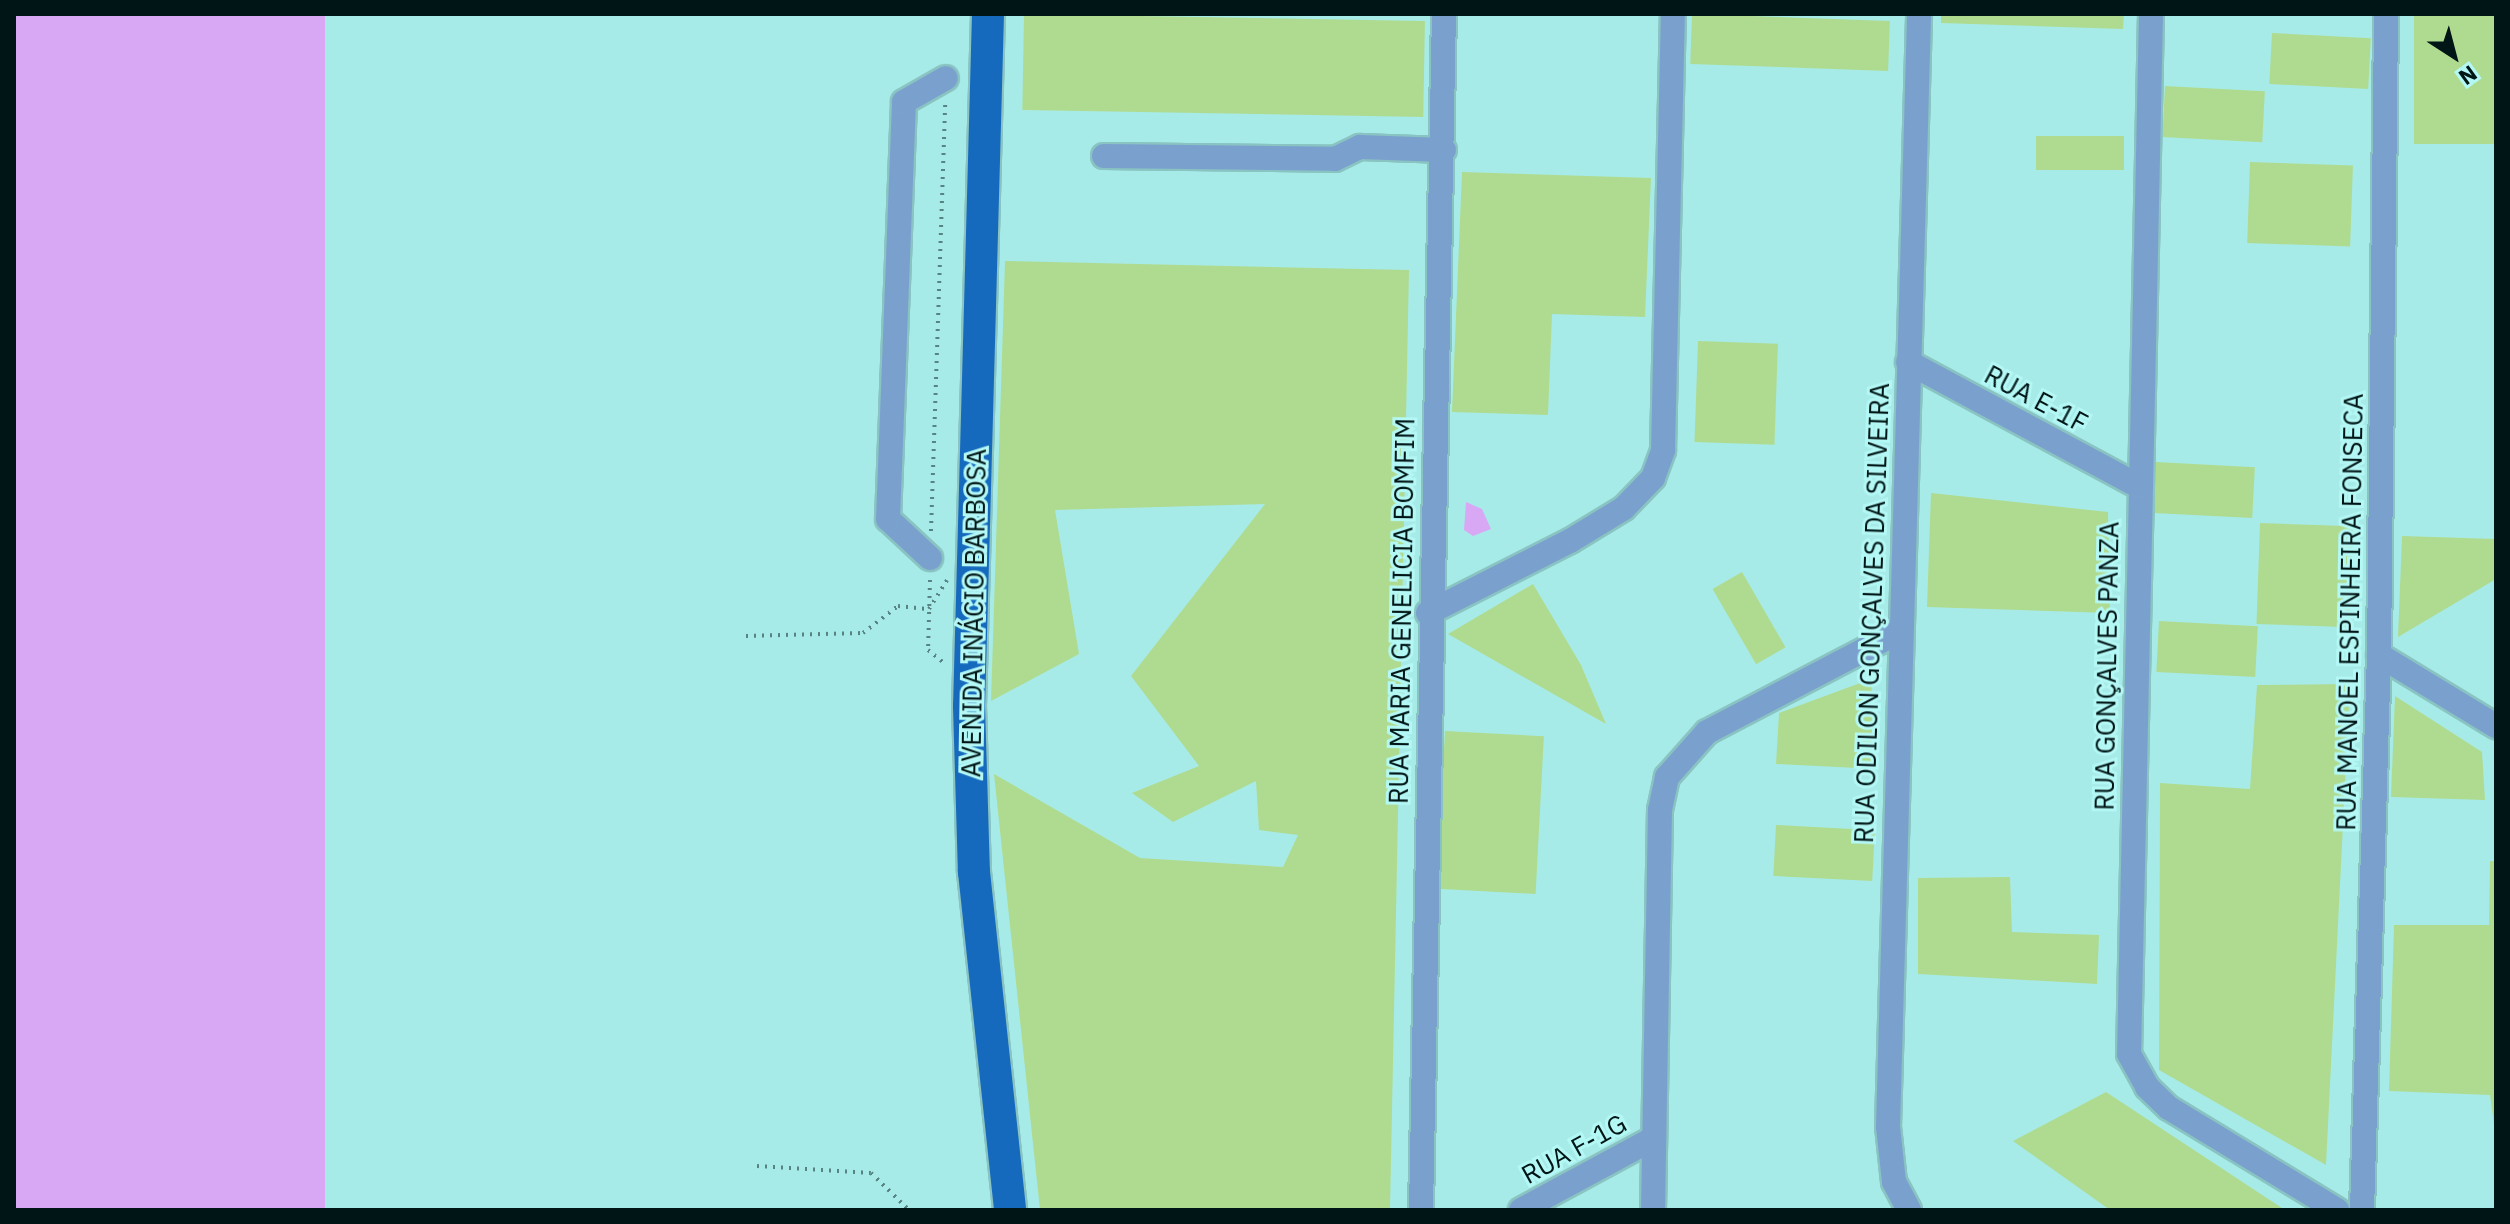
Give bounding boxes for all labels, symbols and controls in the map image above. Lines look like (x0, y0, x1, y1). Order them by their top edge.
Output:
north arrow (2414, 16, 2494, 96)
text: N (2453, 59, 2483, 92)
street label: RUA E-1F (1979, 359, 2093, 439)
street label: RUA ODILON GONÇALVES DA SILVEIRA (1848, 382, 1896, 844)
street label: RUA MANOEL ESPINHEIRA FONSECA (2331, 393, 2369, 831)
street label: RUA MARIA GENELICIA BOMFIM (1383, 418, 1421, 804)
street label: AVENIDA INÁCIO BARBOSA (956, 448, 992, 778)
street label: RUA GONÇALVES PANZA (2089, 521, 2125, 811)
street label: RUA F-1G (1516, 1107, 1632, 1191)

